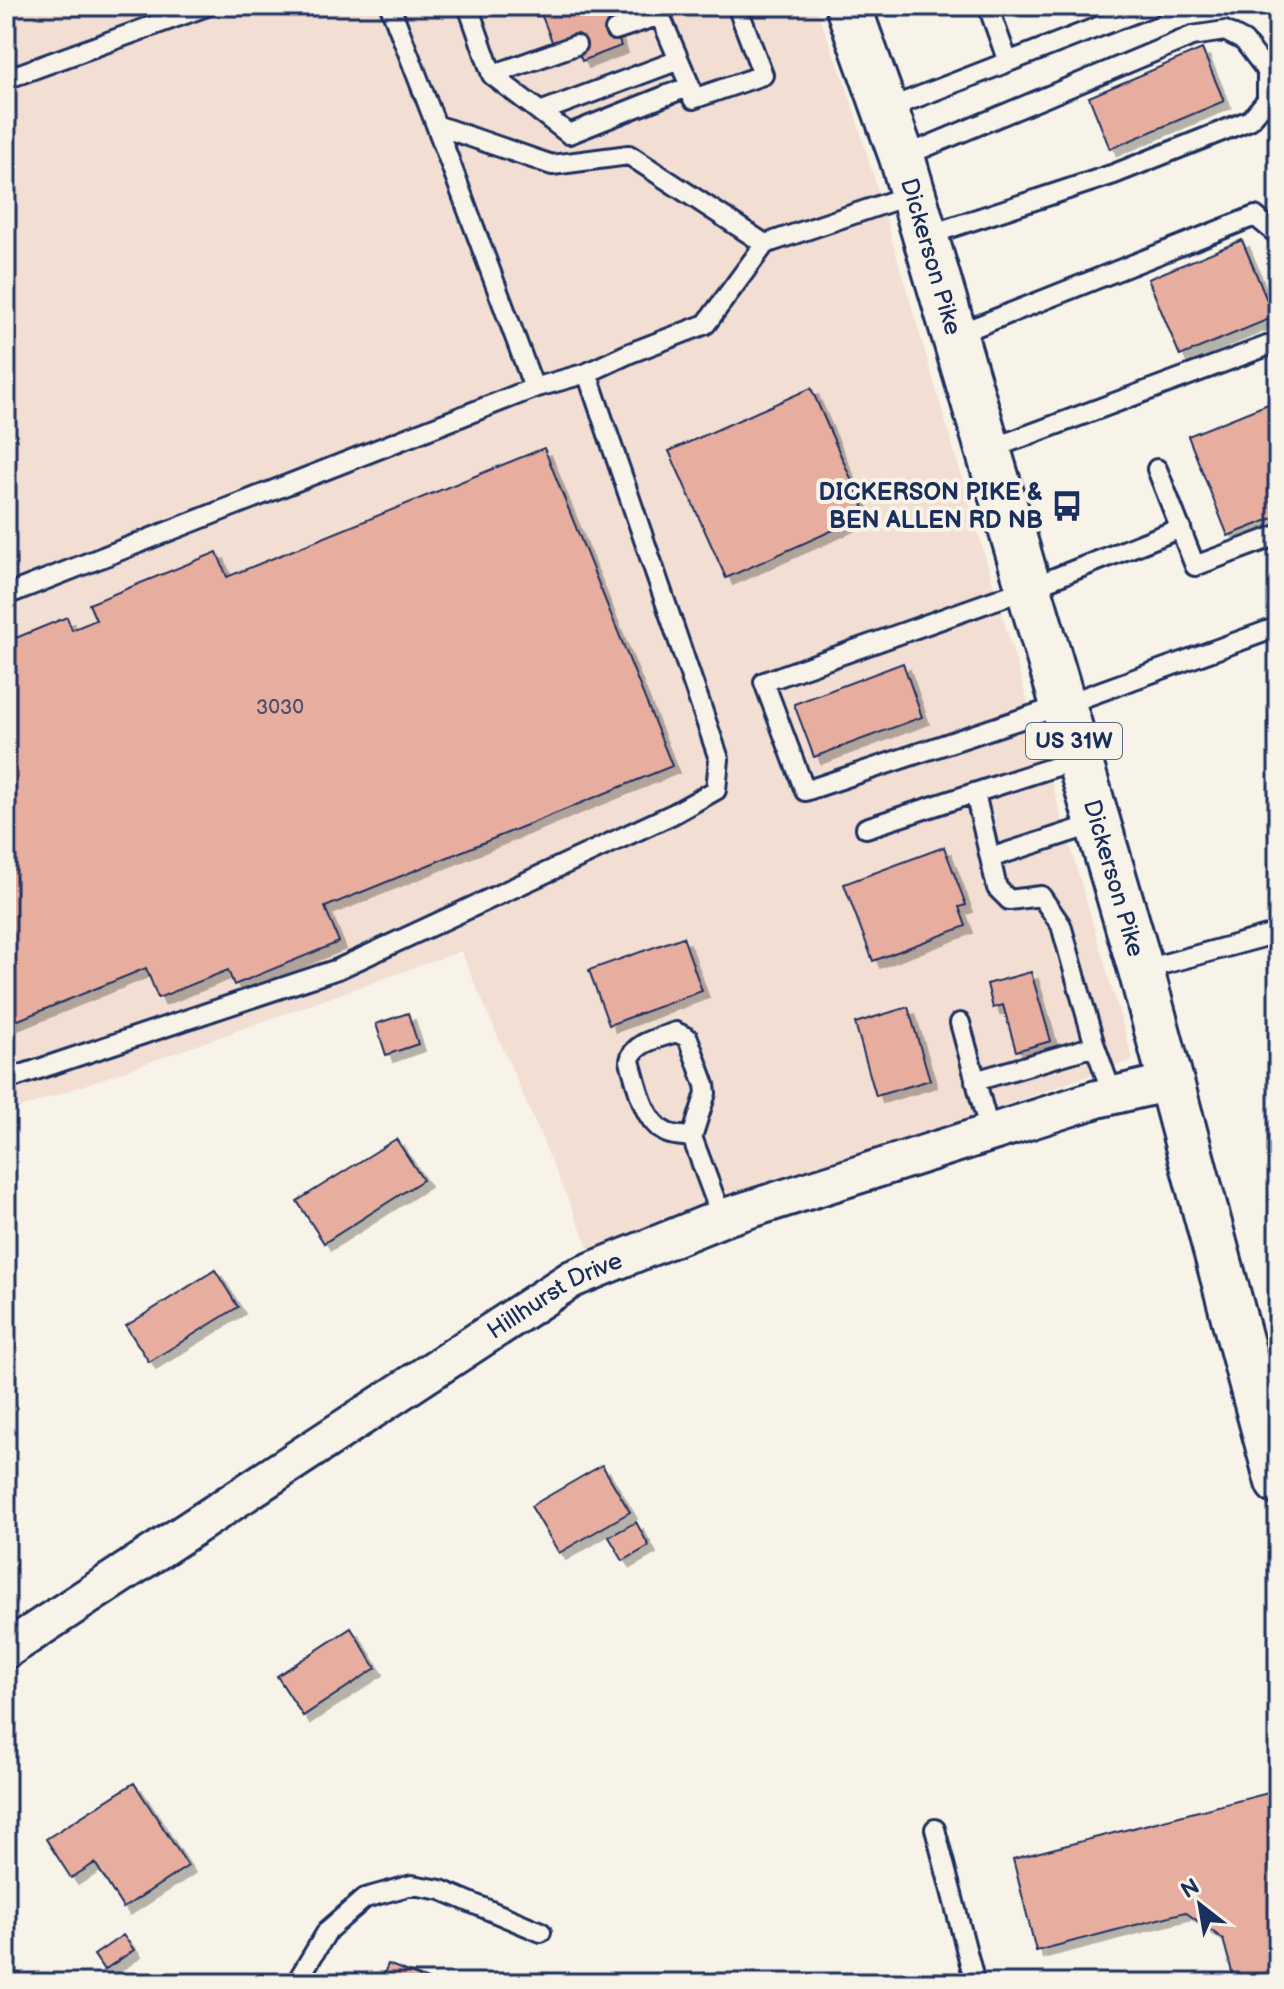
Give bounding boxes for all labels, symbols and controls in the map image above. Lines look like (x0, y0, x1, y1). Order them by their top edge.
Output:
street label: Dickerson Pike (894, 175, 968, 338)
place label: DICKERSON PIKE & BEN ALLEN RD NB (819, 478, 1043, 535)
bus stop icon: DICKERSON PIKE & BEN ALLEN RD NB (1050, 489, 1084, 523)
house number: 3030 (256, 696, 304, 720)
road number: US 31W (1026, 723, 1122, 759)
street label: Dickerson Pike (1077, 796, 1151, 960)
street label: Hillhurst Drive (482, 1246, 626, 1345)
north arrow (1160, 1865, 1240, 1945)
text: N (1176, 1873, 1205, 1905)

